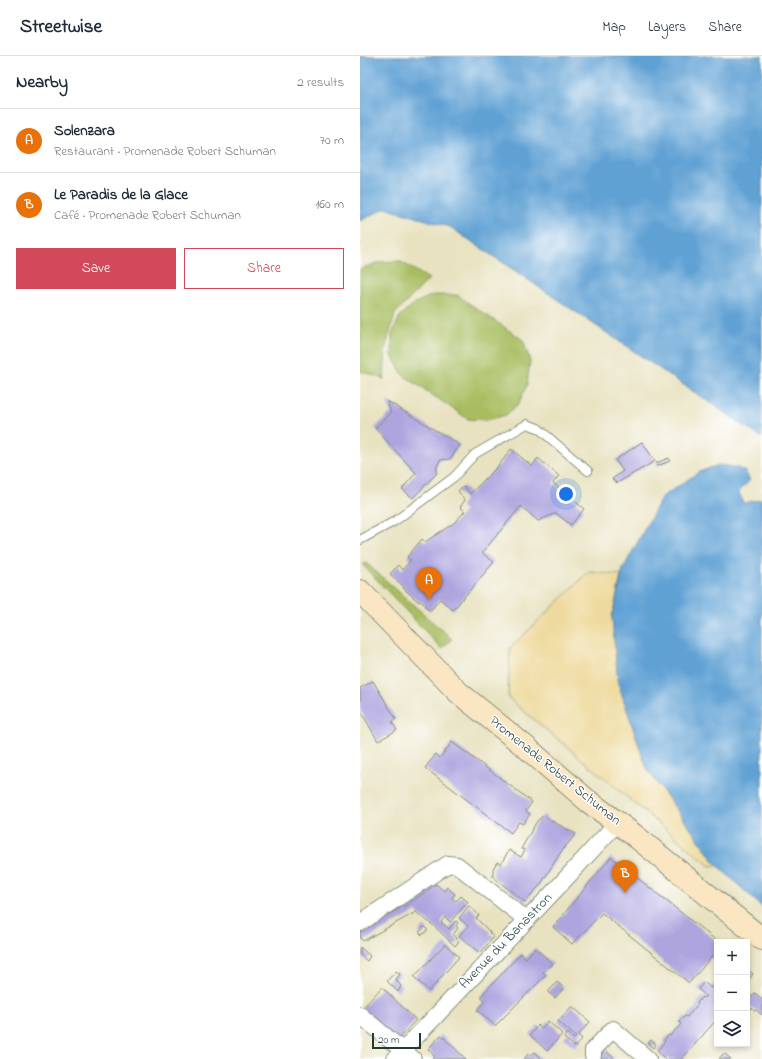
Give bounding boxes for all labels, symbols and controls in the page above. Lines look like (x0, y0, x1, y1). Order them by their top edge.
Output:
text: Streetwise (20, 14, 102, 41)
text: Map (602, 17, 626, 38)
text: Layers (648, 17, 686, 38)
text: Share (708, 17, 742, 38)
text: Nearby (16, 70, 68, 95)
text: 2 results (297, 73, 344, 92)
text: Solenzara (54, 120, 115, 142)
text: A (25, 131, 33, 150)
text: 70 m (320, 131, 344, 150)
text: Restaurant · Promenade Robert Schuman (54, 142, 276, 161)
text: Le Paradis de la Glace (54, 184, 188, 206)
text: B (25, 195, 33, 214)
text: 160 m (315, 195, 344, 214)
text: Café · Promenade Robert Schuman (54, 206, 241, 225)
button: Save (16, 248, 176, 289)
button: Share (184, 248, 344, 289)
your location (556, 484, 576, 504)
pin: A (416, 567, 442, 600)
street label: Promenade Robert Schuman (485, 711, 625, 831)
pin: B (612, 860, 638, 893)
street label: Avenue du Banastron (455, 888, 558, 994)
map controls (714, 939, 750, 1047)
button: + (714, 939, 750, 975)
button: − (714, 975, 750, 1011)
button: layers (714, 1011, 750, 1047)
scale bar (372, 1031, 421, 1050)
text: 20 m (378, 1032, 400, 1048)

